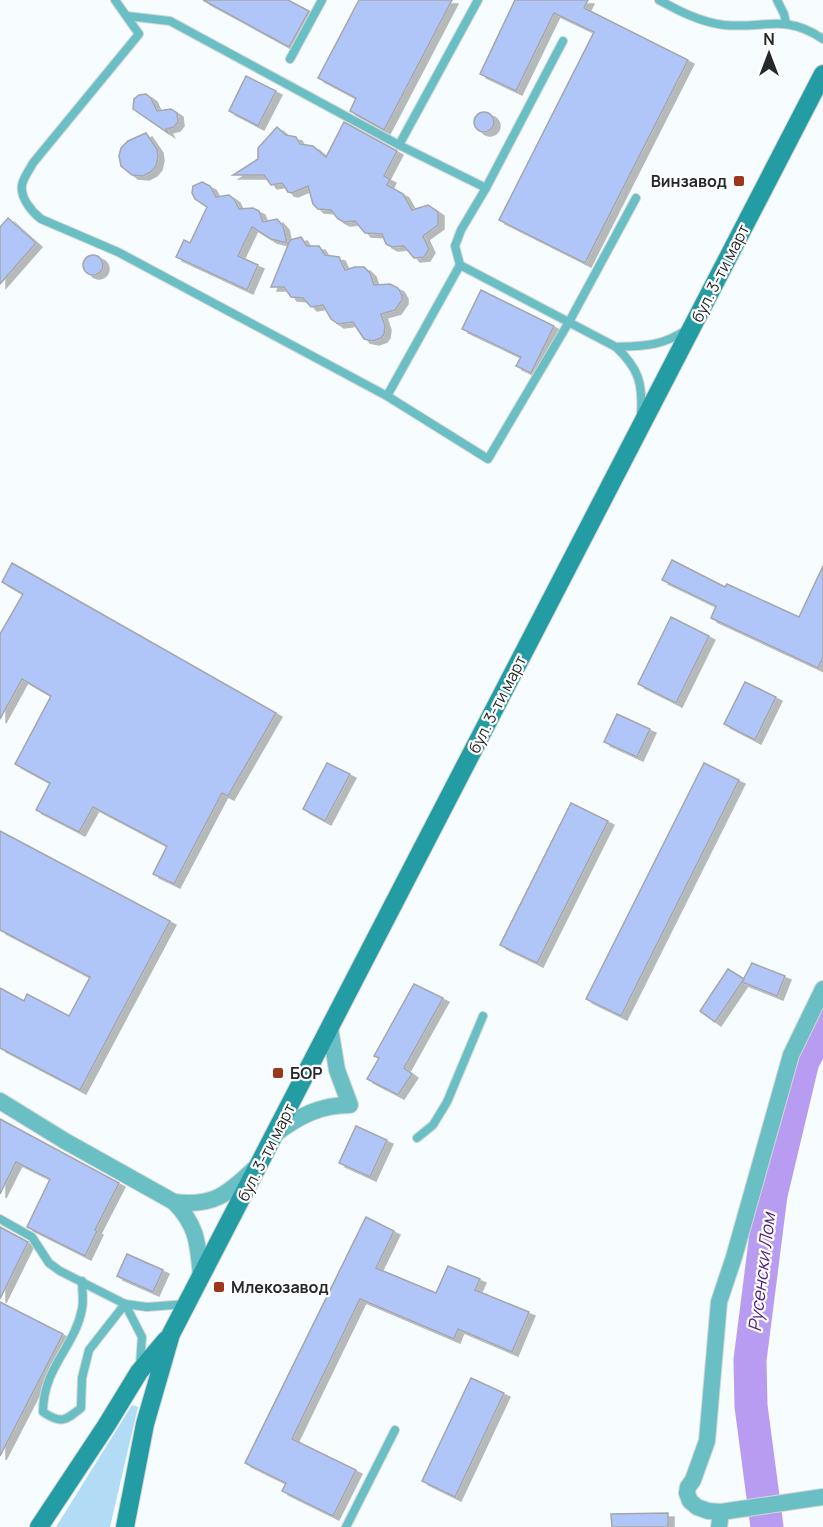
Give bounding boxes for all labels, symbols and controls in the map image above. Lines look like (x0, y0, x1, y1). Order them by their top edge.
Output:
north arrow (739, 24, 799, 84)
text: N (763, 28, 775, 50)
place label: Винзавод (651, 170, 727, 192)
marker: Винзавод (732, 174, 746, 188)
street label: бул. 3-ти март (686, 220, 754, 326)
street label: бул. 3-ти март (463, 651, 531, 757)
place label: БОР (290, 1062, 322, 1084)
marker: БОР (271, 1066, 285, 1080)
street label: бул. 3-ти март (232, 1099, 300, 1205)
water label: Русенски Лом (742, 1210, 780, 1333)
place label: Млекозавод (231, 1276, 329, 1298)
marker: Млекозавод (212, 1280, 226, 1294)

